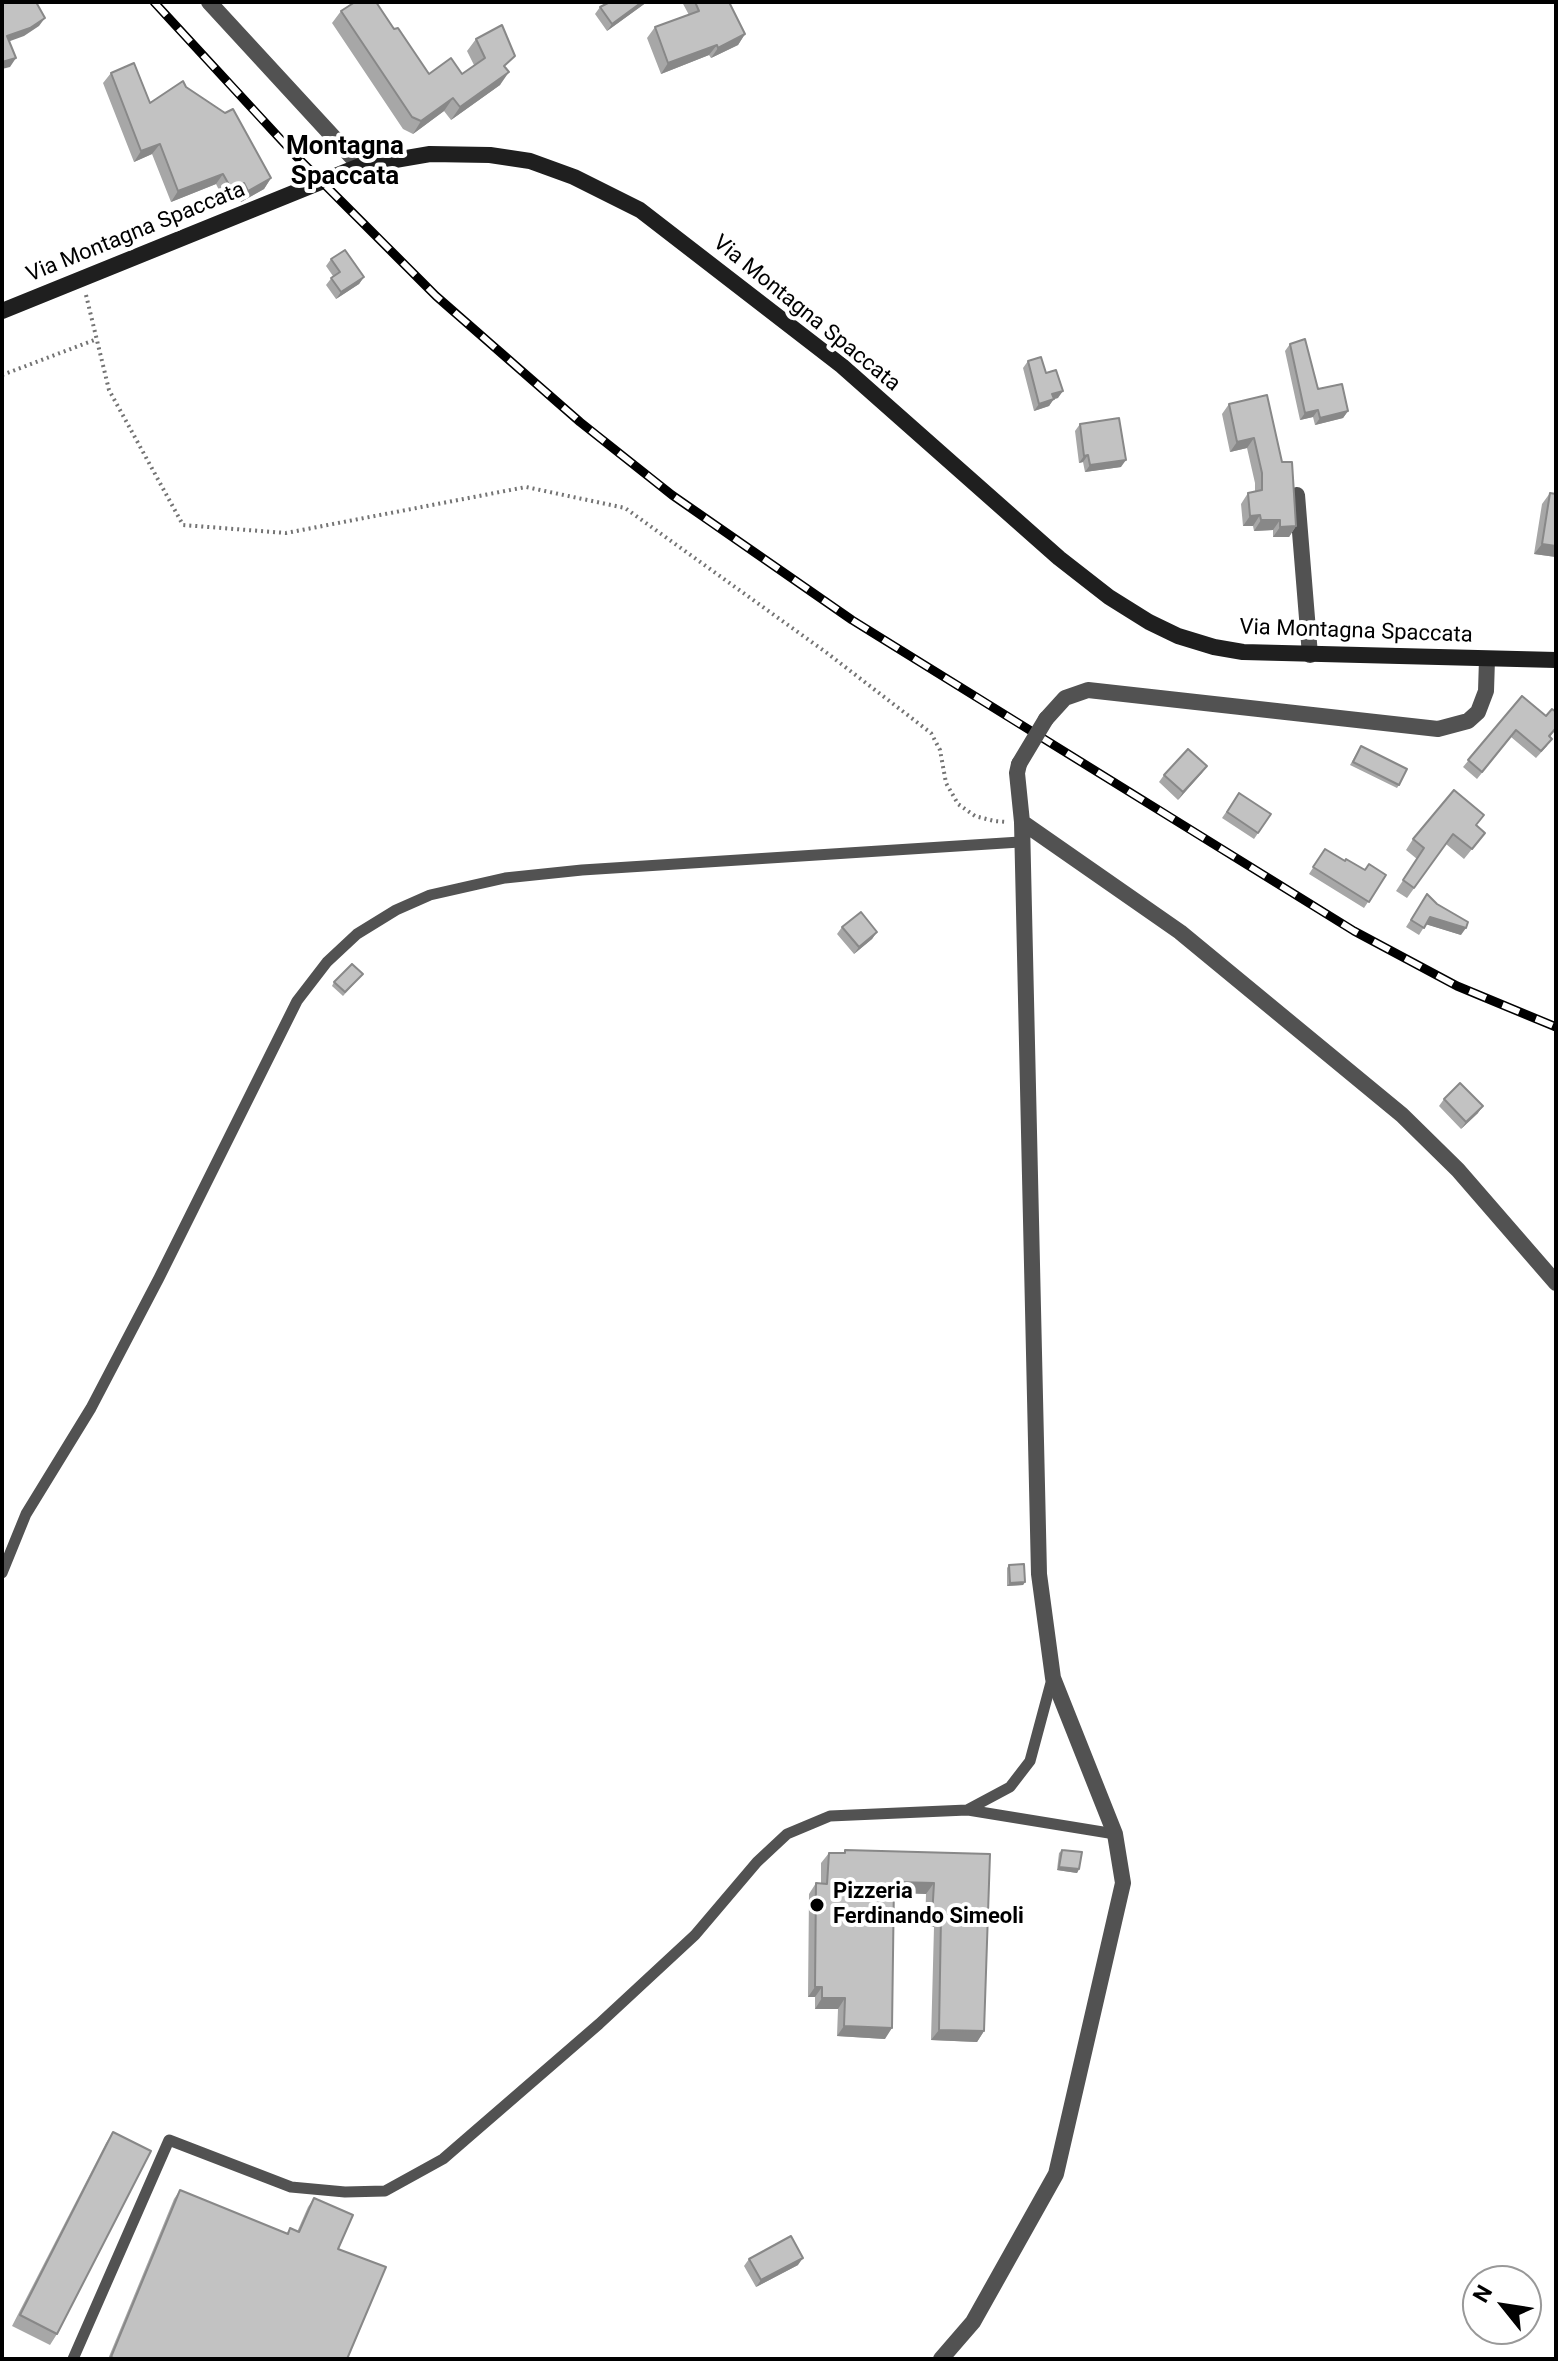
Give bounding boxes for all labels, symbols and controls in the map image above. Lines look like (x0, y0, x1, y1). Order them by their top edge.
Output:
district label: Montagna Spaccata (286, 131, 404, 192)
street label: Via Montagna Spaccata (23, 177, 249, 289)
street label: Via Montagna Spaccata (707, 230, 905, 398)
street label: Via Montagna Spaccata (1239, 615, 1473, 649)
place label: Pizzeria Ferdinando Simeoli (833, 1879, 1024, 1930)
marker: Pizzeria Ferdinando Simeoli (808, 1896, 826, 1914)
north arrow (1462, 2265, 1542, 2345)
text: N (1468, 2281, 1497, 2307)

